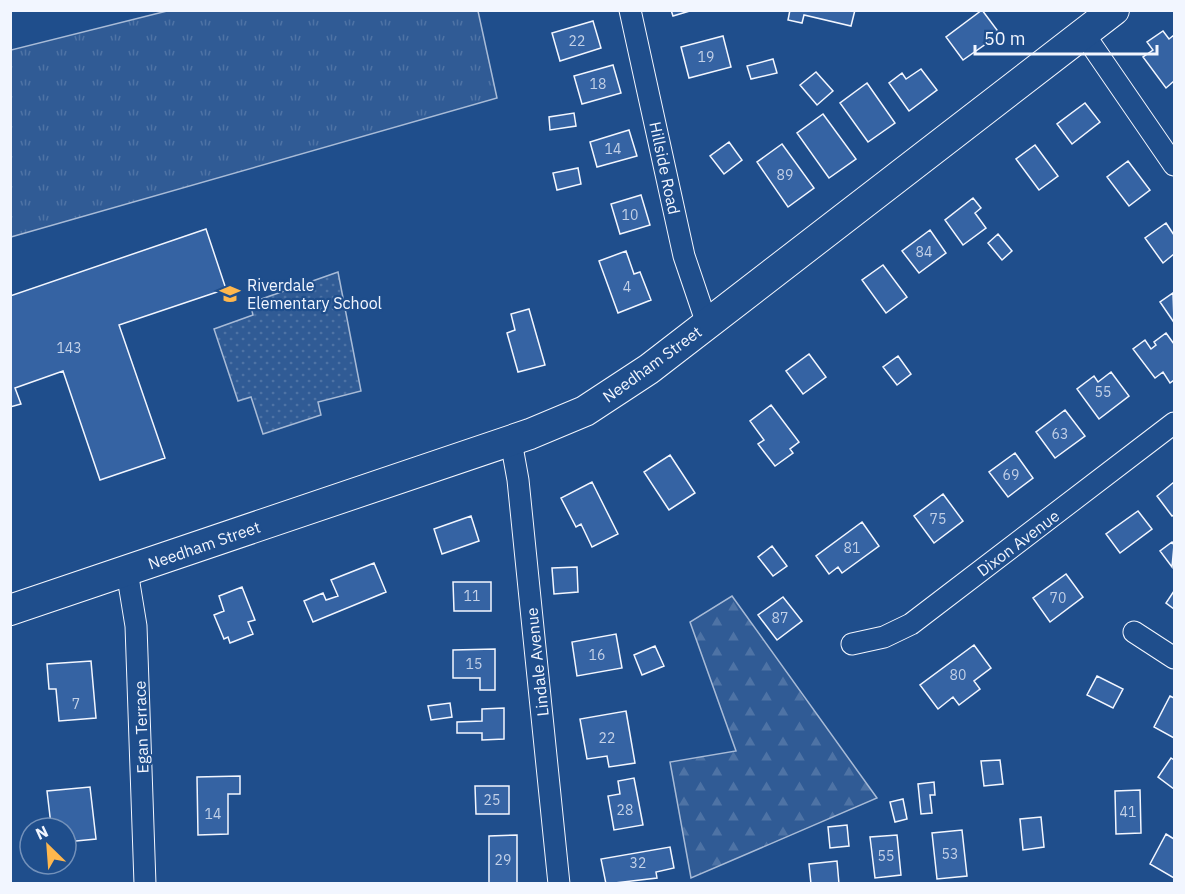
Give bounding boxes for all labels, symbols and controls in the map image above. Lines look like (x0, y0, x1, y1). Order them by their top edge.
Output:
scale bar (975, 18, 1156, 56)
text: 50 m (984, 27, 1026, 50)
house number: 22 (569, 32, 585, 50)
house number: 19 (698, 48, 714, 66)
house number: 18 (590, 75, 606, 93)
street label: Hillside Road (645, 120, 685, 216)
house number: 14 (605, 140, 621, 158)
house number: 89 (777, 166, 793, 184)
house number: 10 (622, 206, 638, 224)
house number: 84 (916, 243, 932, 261)
place label: Riverdale Elementary School (247, 275, 382, 313)
house number: 4 (623, 278, 631, 296)
school or university icon: Riverdale Elementary School (218, 282, 242, 306)
street label: Needham Street (599, 321, 705, 407)
house number: 143 (56, 339, 82, 357)
house number: 55 (1095, 383, 1111, 401)
house number: 63 (1052, 425, 1068, 443)
house number: 69 (1003, 466, 1019, 484)
street label: Dixon Avenue (973, 505, 1063, 580)
house number: 75 (930, 510, 946, 528)
street label: Needham Street (145, 516, 263, 574)
house number: 81 (844, 539, 860, 557)
house number: 11 (464, 587, 480, 605)
house number: 70 (1050, 589, 1066, 607)
street label: Lindale Avenue (521, 606, 553, 717)
house number: 87 (772, 609, 788, 627)
house number: 16 (589, 646, 605, 664)
house number: 15 (466, 655, 482, 673)
house number: 80 (950, 666, 966, 684)
street label: Egan Terrace (129, 680, 153, 774)
house number: 7 (72, 695, 80, 713)
house number: 22 (599, 729, 615, 747)
house number: 25 (484, 791, 500, 809)
house number: 28 (617, 801, 633, 819)
house number: 41 (1120, 803, 1136, 821)
house number: 14 (205, 805, 221, 823)
north arrow (18, 816, 78, 876)
text: N (32, 821, 51, 844)
house number: 53 (942, 845, 958, 863)
house number: 55 (878, 847, 894, 865)
house number: 29 (495, 851, 511, 869)
house number: 32 (630, 854, 646, 872)

